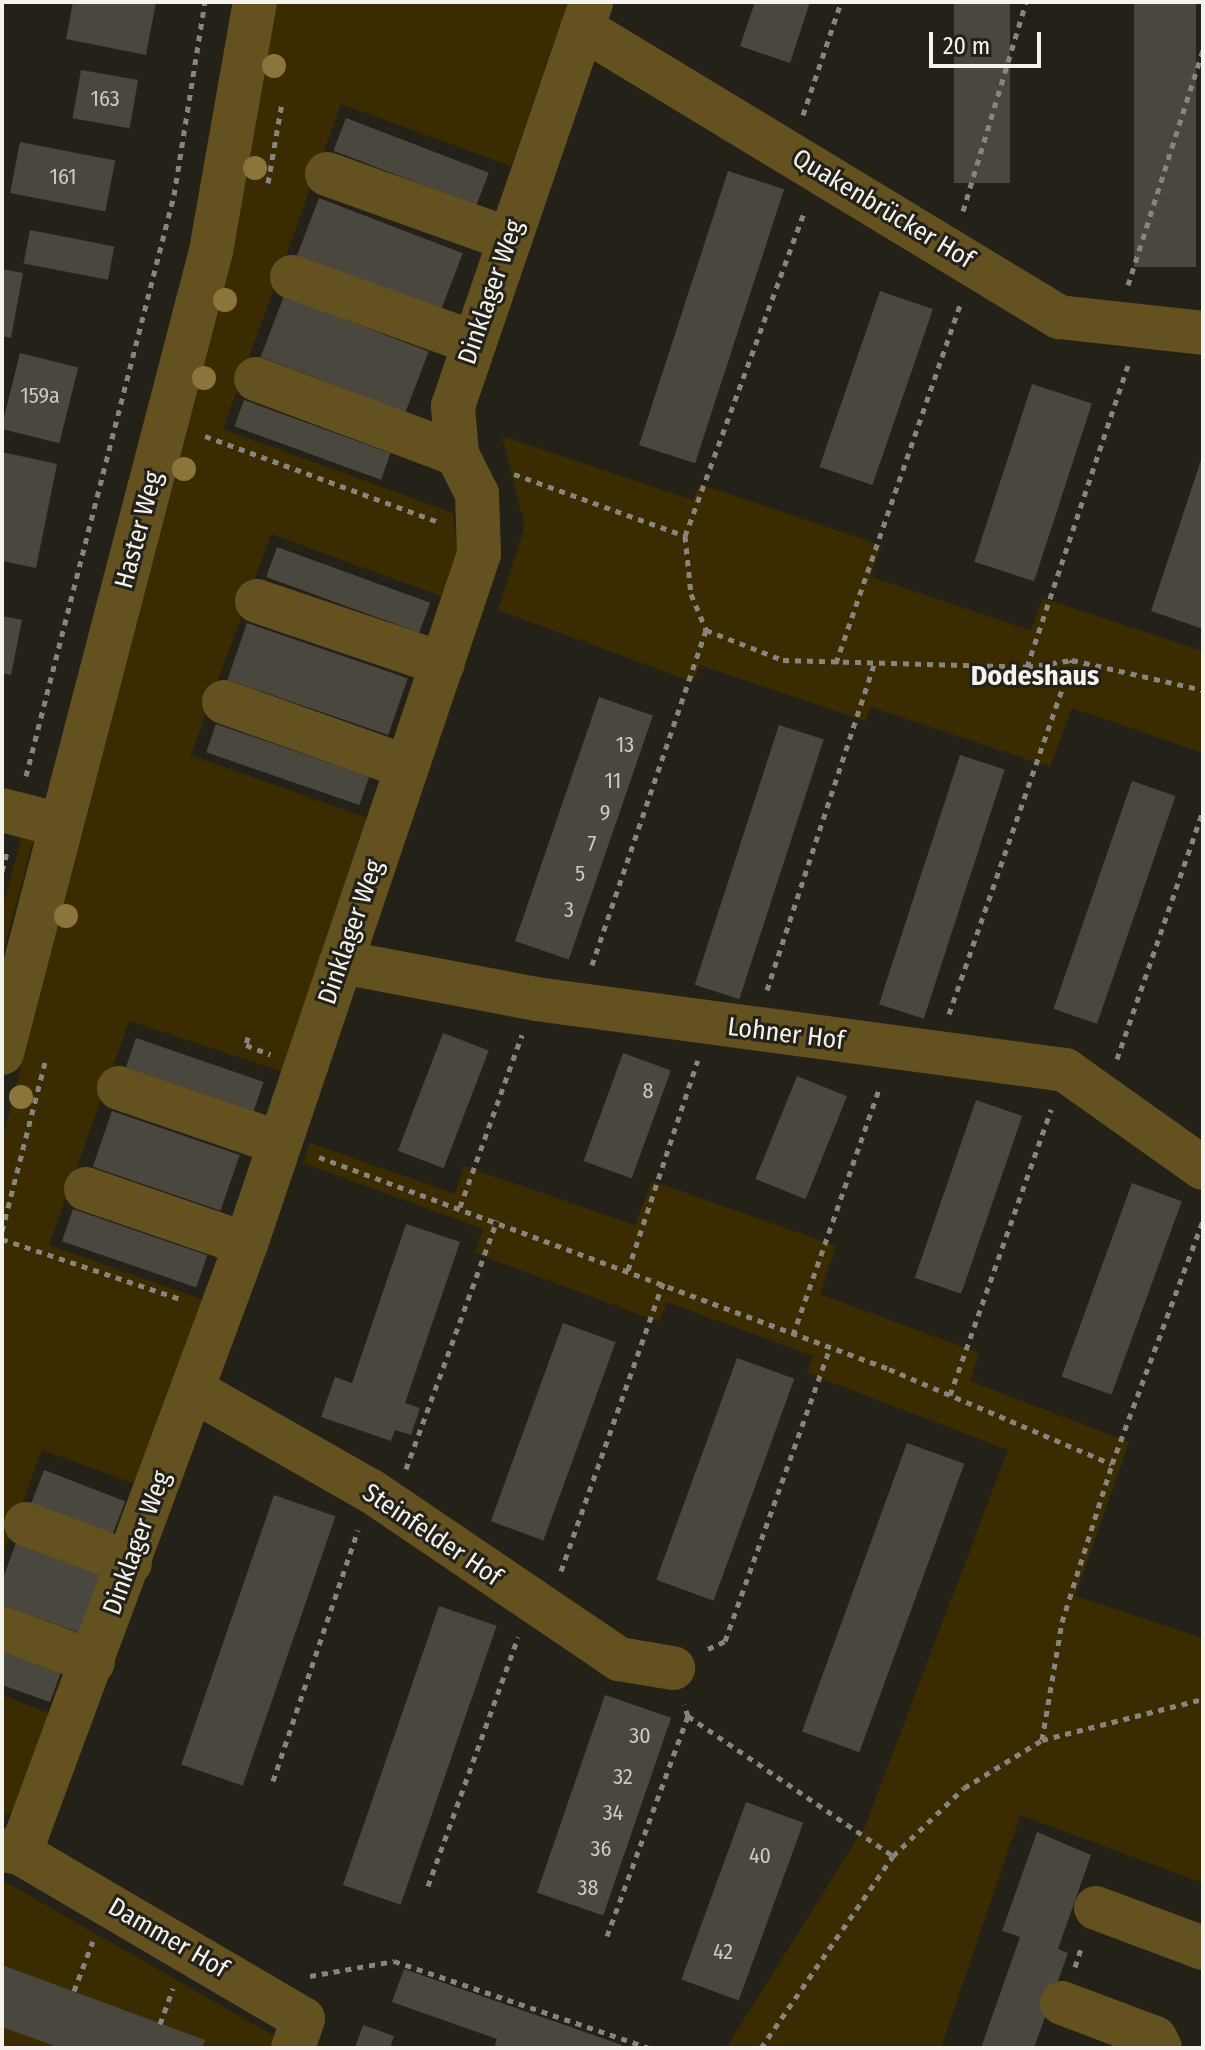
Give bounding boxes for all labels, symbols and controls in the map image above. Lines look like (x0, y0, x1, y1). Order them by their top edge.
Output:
scale bar (933, 16, 1045, 66)
text: 20 m (943, 32, 990, 60)
house number: 163 (90, 86, 120, 112)
street label: Quakenbrücker Hof (787, 143, 979, 275)
house number: 161 (49, 164, 77, 190)
street label: Dinklager Weg (452, 216, 530, 368)
house number: 159a (20, 383, 60, 409)
street label: Haster Weg (108, 468, 170, 592)
district label: Dodeshaus (971, 659, 1099, 693)
house number: 13 (616, 732, 634, 758)
house number: 11 (605, 768, 621, 794)
house number: 9 (600, 800, 610, 826)
house number: 7 (588, 831, 596, 857)
street label: Dinklager Weg (312, 856, 390, 1008)
house number: 5 (575, 861, 585, 887)
house number: 3 (564, 897, 574, 923)
street label: Lohner Hof (726, 1011, 846, 1057)
house number: 8 (643, 1078, 653, 1104)
street label: Dinklager Weg (97, 1467, 177, 1619)
street label: Steinfelder Hof (357, 1477, 507, 1593)
house number: 30 (629, 1723, 651, 1749)
house number: 32 (613, 1764, 633, 1790)
house number: 34 (603, 1800, 623, 1826)
house number: 36 (591, 1836, 611, 1862)
house number: 40 (749, 1843, 771, 1869)
house number: 38 (578, 1875, 598, 1901)
street label: Dammer Hof (103, 1891, 233, 1985)
house number: 42 (713, 1939, 733, 1965)

